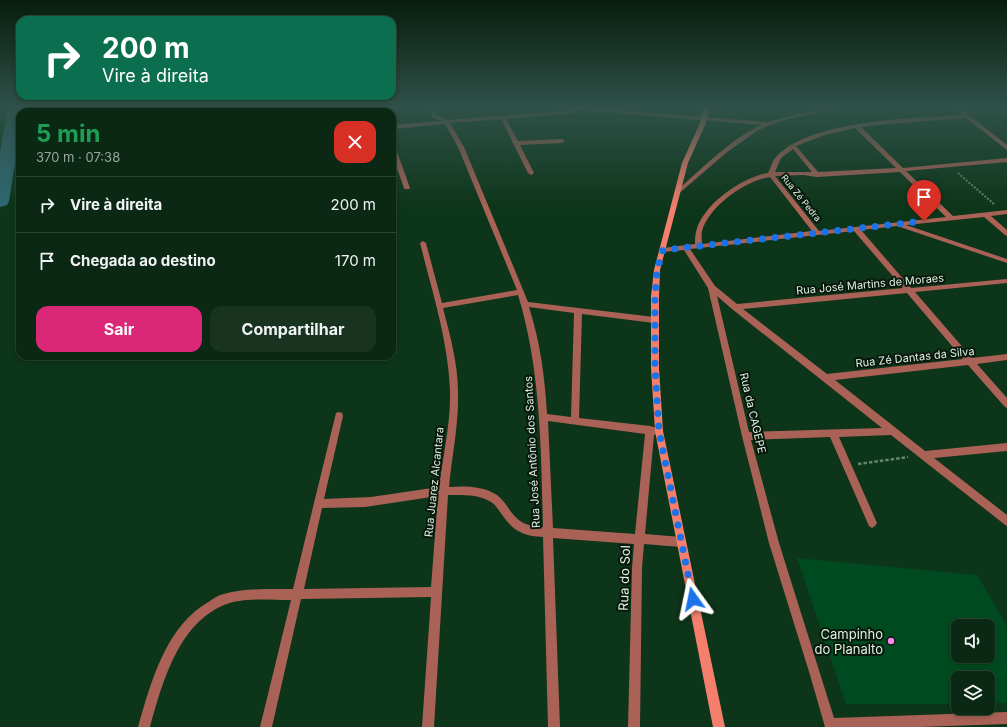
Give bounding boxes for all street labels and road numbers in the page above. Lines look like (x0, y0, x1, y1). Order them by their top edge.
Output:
street label: Rua Zé Pedra (779, 172, 824, 223)
street label: Rua José Martins de Moraes (795, 271, 945, 297)
street label: Rua Zé Dantas da Silva (855, 344, 975, 370)
street label: Rua da CAGEPE (737, 371, 769, 455)
street label: Rua José Antônio dos Santos (521, 376, 543, 528)
street label: Rua Juarez Alcantara (421, 426, 447, 538)
street label: Rua do Sol (615, 545, 633, 611)

